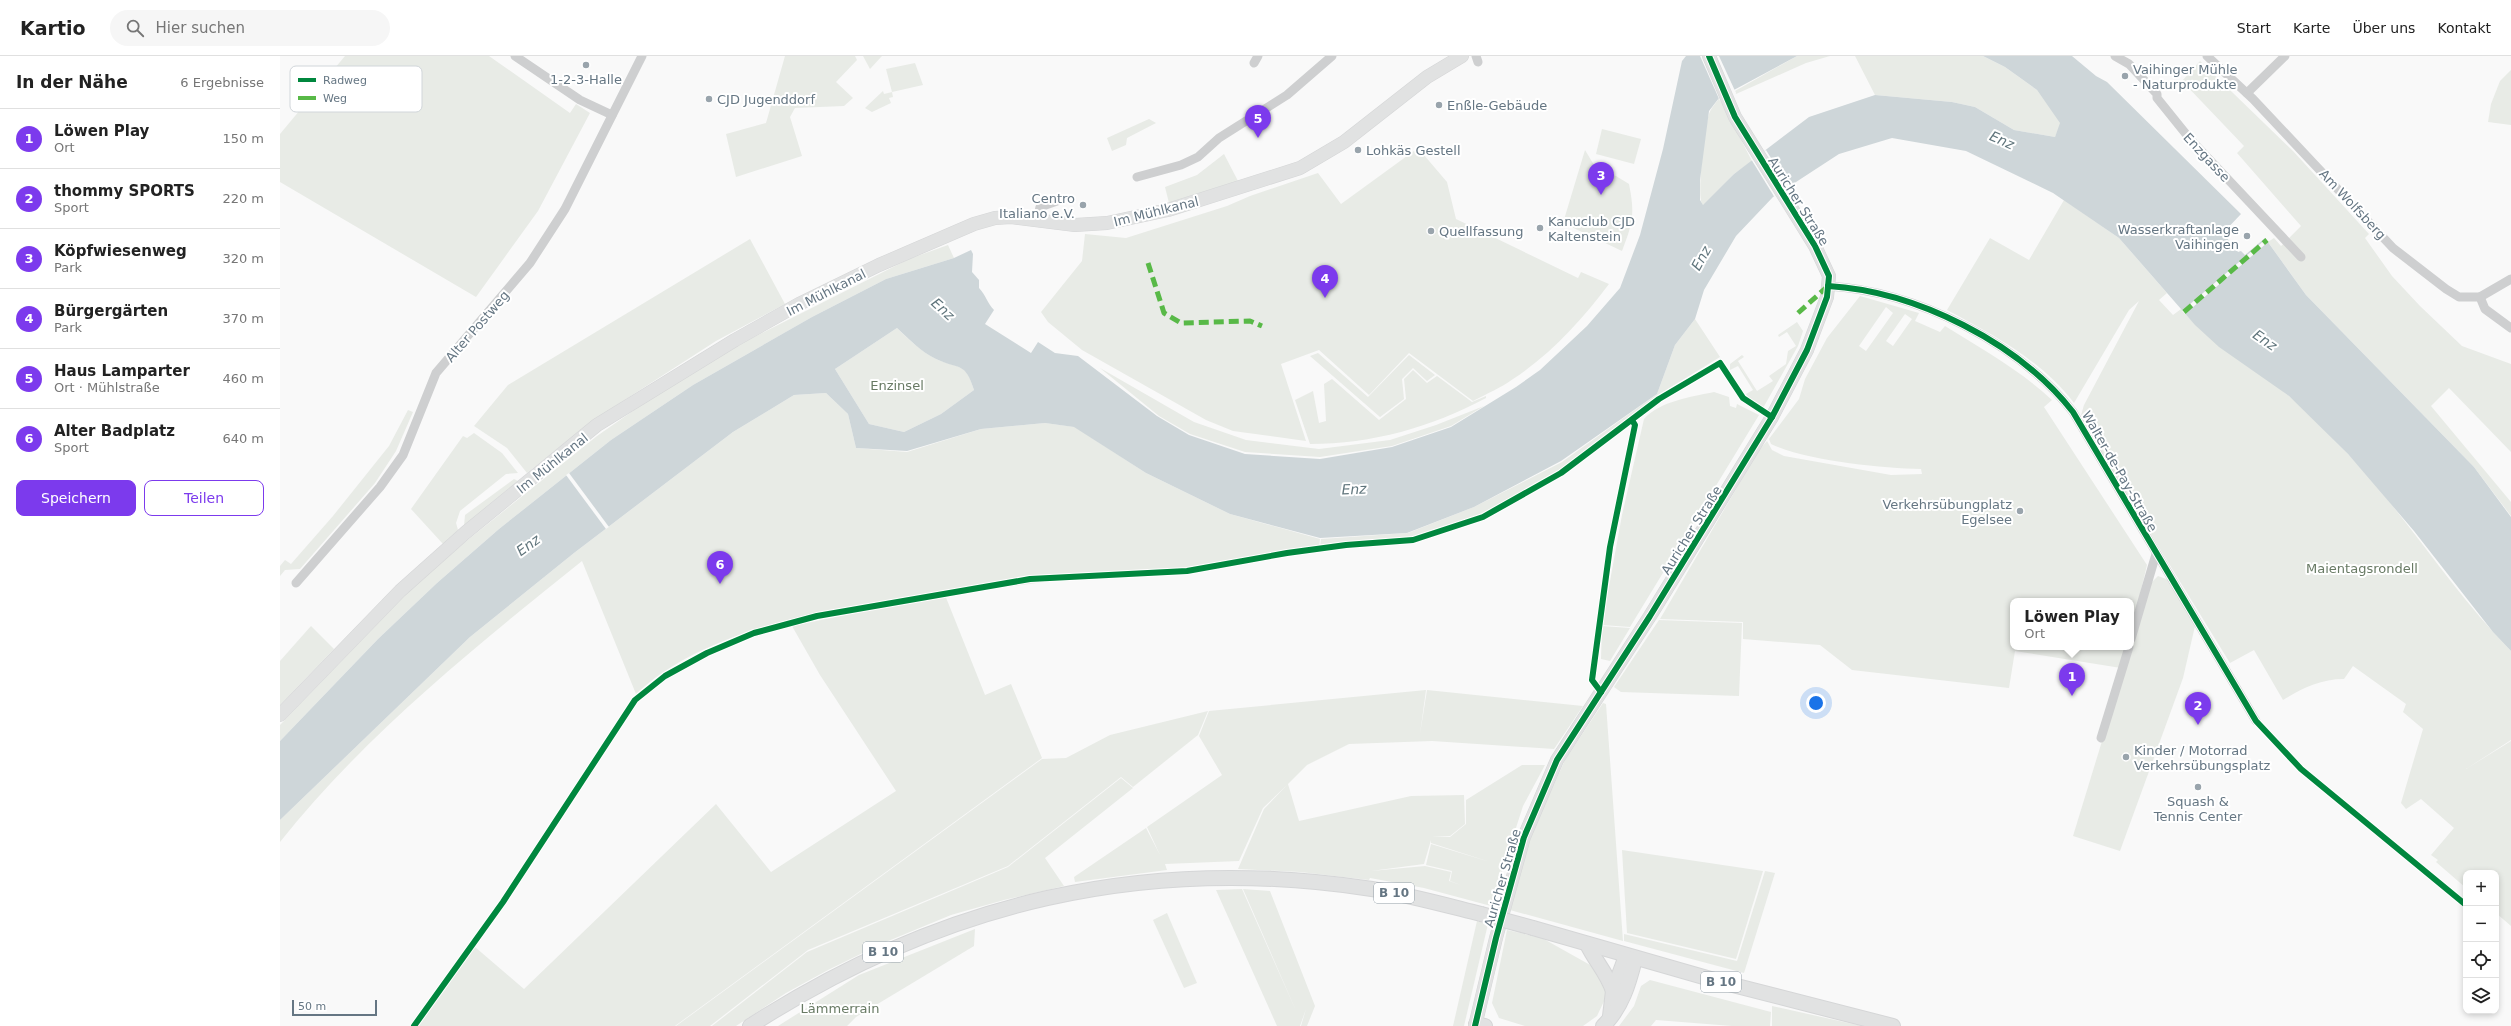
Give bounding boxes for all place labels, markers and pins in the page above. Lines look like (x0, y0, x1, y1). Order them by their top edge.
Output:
marker: 1-2-3-Halle (581, 60, 591, 70)
place label: Vaihinger Mühle - Naturprodukte (2133, 62, 2238, 92)
marker: Vaihinger Mühle - Naturprodukte (2120, 71, 2130, 81)
place label: 1-2-3-Halle (550, 72, 622, 87)
place label: CJD Jugenddorf (717, 92, 815, 107)
marker: CJD Jugenddorf (704, 94, 714, 104)
place label: Enßle-Gebäude (1447, 98, 1547, 113)
marker: Enßle-Gebäude (1434, 100, 1444, 110)
pin: 5 (1245, 105, 1271, 138)
place label: Lohkäs Gestell (1366, 143, 1461, 158)
marker: Lohkäs Gestell (1353, 145, 1363, 155)
pin: 3 (1588, 162, 1614, 195)
place label: Centro Italiano e.V. (999, 191, 1075, 221)
marker: Centro Italiano e.V. (1078, 200, 1088, 210)
place label: Kanuclub CJD Kaltenstein (1548, 214, 1635, 244)
place label: Wasserkraftanlage Vaihingen (2118, 222, 2239, 252)
marker: Kanuclub CJD Kaltenstein (1535, 223, 1545, 233)
place label: Quellfassung (1439, 224, 1524, 239)
marker: Quellfassung (1426, 226, 1436, 236)
marker: Wasserkraftanlage Vaihingen (2242, 231, 2252, 241)
pin: 4 (1312, 265, 1338, 298)
place label: Verkehrsübungplatz Egelsee (1882, 497, 2012, 527)
marker: Verkehrsübungplatz Egelsee (2015, 506, 2025, 516)
pin: 6 (707, 551, 733, 584)
pin: 1 (2059, 663, 2085, 696)
pin: 2 (2185, 692, 2211, 725)
place label: Kinder / Motorrad Verkehrsübungsplatz (2134, 743, 2271, 773)
marker: Kinder / Motorrad Verkehrsübungsplatz (2121, 752, 2131, 762)
marker: Squash & Tennis Center (2193, 782, 2203, 792)
place label: Squash & Tennis Center (2153, 794, 2243, 824)

